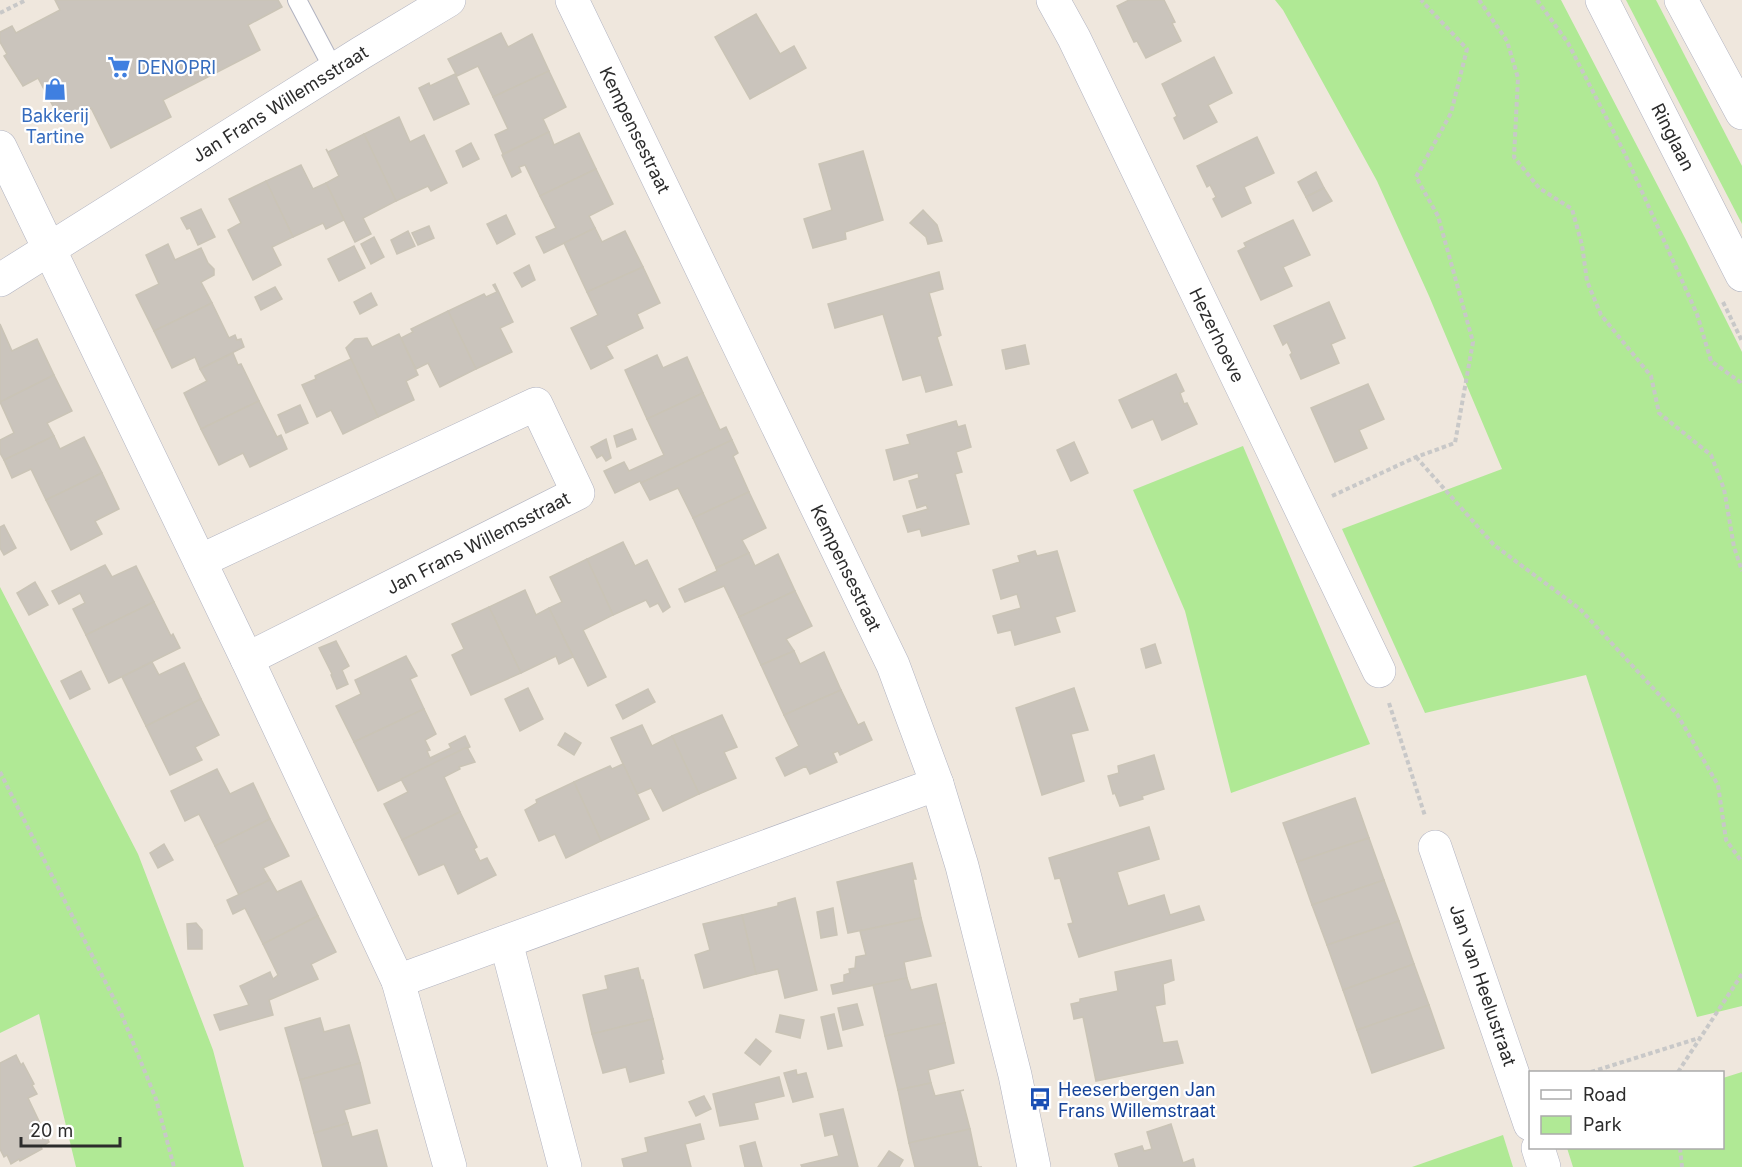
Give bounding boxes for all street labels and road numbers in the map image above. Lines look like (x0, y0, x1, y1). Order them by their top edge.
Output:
street label: Jan Frans Willemsstraat (188, 41, 372, 167)
street label: Kempensestraat (595, 63, 675, 197)
street label: Ringlaan (1647, 100, 1699, 174)
street label: Hezerhoeve (1185, 284, 1249, 386)
street label: Jan Frans Willemsstraat (383, 487, 573, 598)
street label: Kempensestraat (806, 501, 886, 635)
street label: Jan van Heelustraat (1445, 901, 1521, 1069)

